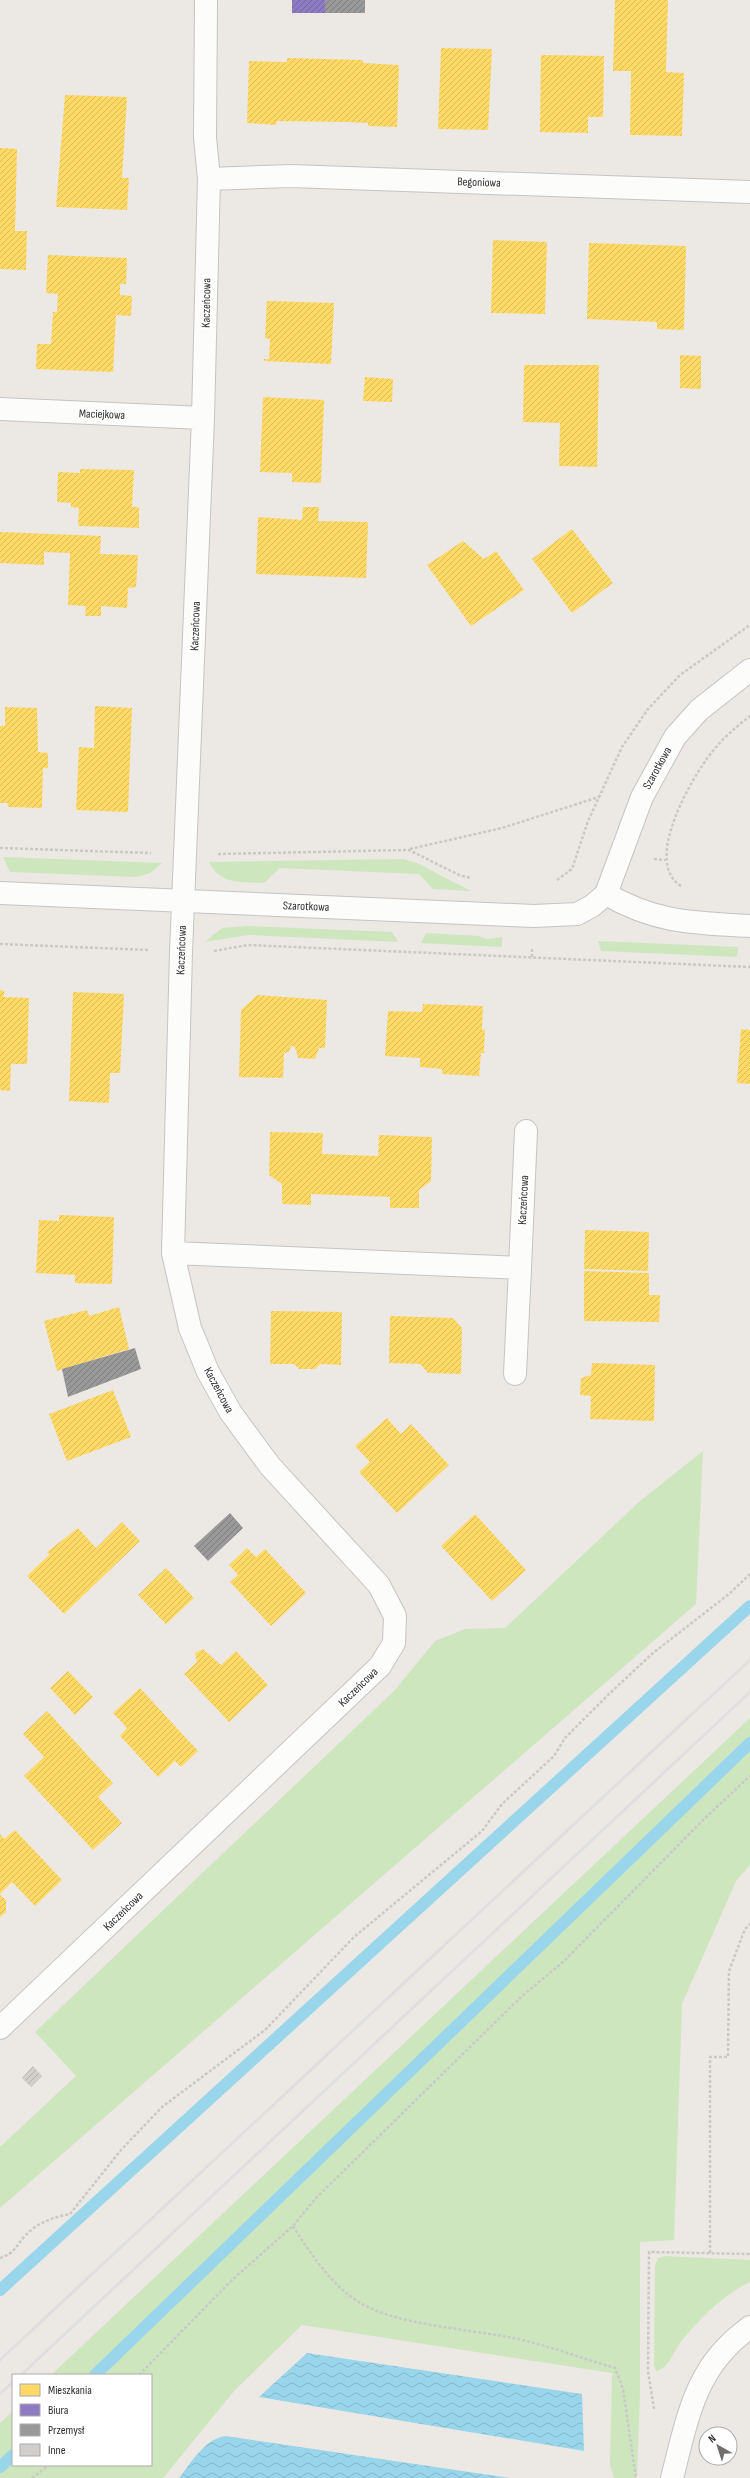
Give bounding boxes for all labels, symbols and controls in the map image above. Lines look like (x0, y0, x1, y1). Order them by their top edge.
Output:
street label: Begoniowa (457, 174, 501, 191)
street label: Kaczeńcowa (199, 278, 214, 328)
street label: Maciejkowa (79, 406, 126, 423)
street label: Kaczeńcowa (187, 601, 204, 651)
street label: Szarotkowa (640, 744, 675, 792)
street label: Szarotkowa (283, 898, 330, 915)
street label: Kaczeńcowa (173, 925, 190, 975)
street label: Kaczeńcowa (515, 1174, 532, 1225)
street label: Kaczeńcowa (200, 1365, 237, 1416)
street label: Kaczeńcowa (335, 1664, 382, 1710)
street label: Kaczeńcowa (100, 1888, 147, 1934)
legend (12, 2374, 152, 2466)
text: Mieszkania (48, 2383, 92, 2398)
text: Biura (48, 2403, 69, 2418)
text: Przemysł (48, 2423, 85, 2438)
north arrow (698, 2426, 738, 2466)
text: N (706, 2432, 718, 2446)
text: Inne (48, 2443, 66, 2458)

